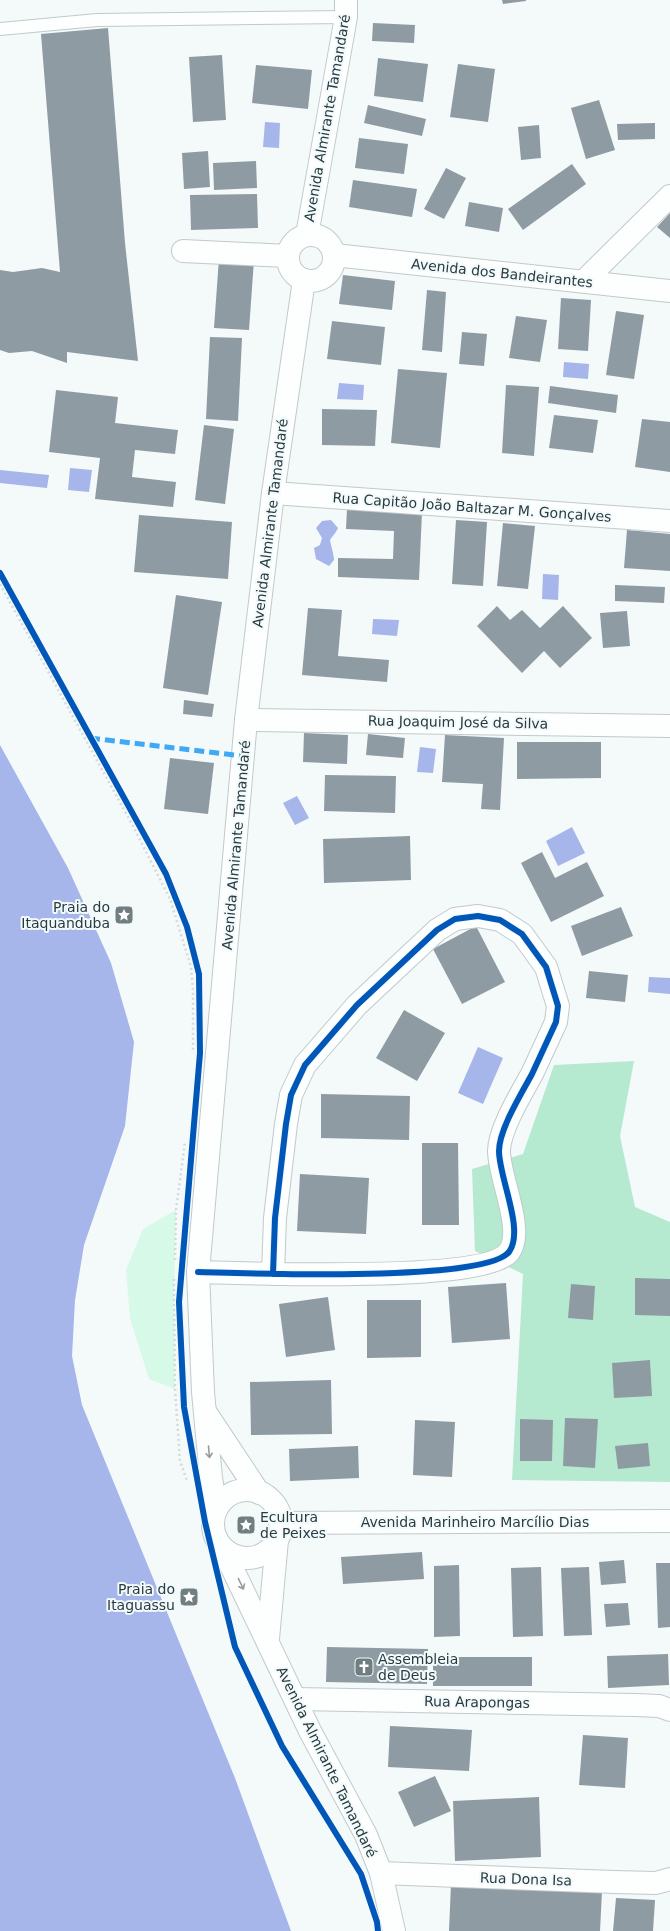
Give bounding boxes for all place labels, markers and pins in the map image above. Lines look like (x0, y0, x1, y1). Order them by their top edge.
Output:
place label: Praia do Itaquanduba (21, 899, 110, 931)
place icon: Praia do Itaquanduba (113, 904, 135, 926)
place label: Ecultura de Peixes (260, 1509, 326, 1541)
place icon: Ecultura de Peixes (235, 1514, 257, 1536)
place label: Praia do Itaguassu (107, 1581, 175, 1613)
place icon: Praia do Itaguassu (178, 1586, 200, 1608)
place label: Assembleia de Deus (378, 1651, 458, 1683)
church icon: Assembleia de Deus (353, 1656, 375, 1678)

